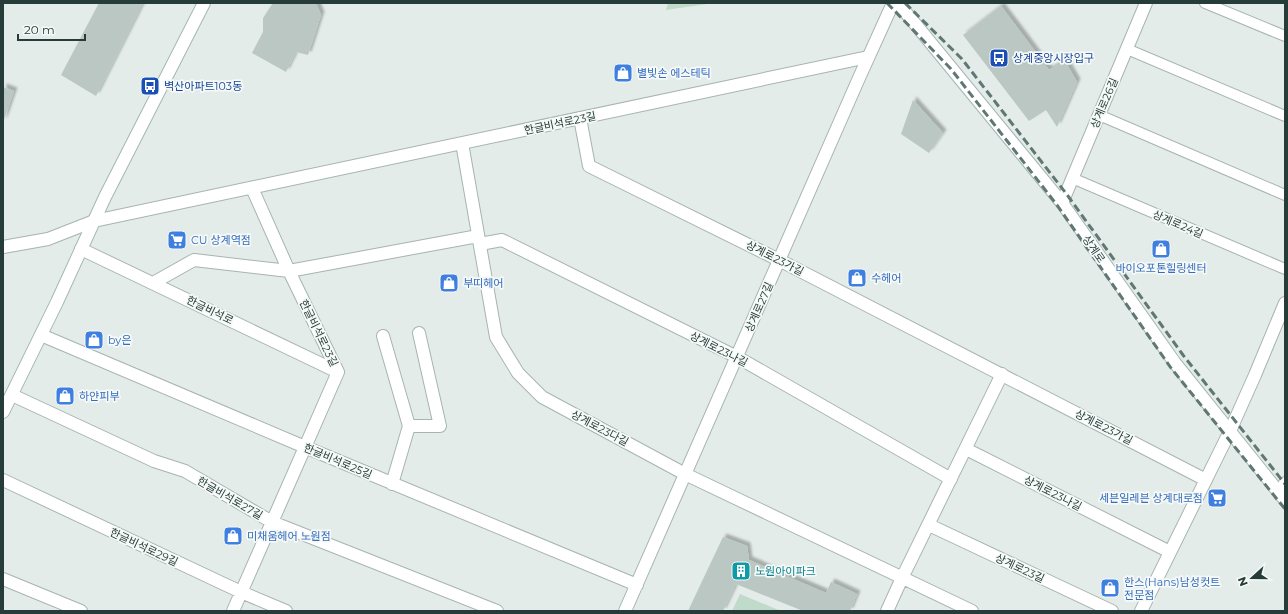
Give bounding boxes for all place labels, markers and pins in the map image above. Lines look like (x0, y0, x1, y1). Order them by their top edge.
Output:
bus stop icon: 상계중앙시장입구 (988, 47, 1010, 69)
place label: 상계중앙시장입구 (1013, 51, 1094, 65)
shop icon: 별빛손 에스테틱 (612, 62, 634, 84)
place label: 별빛손 에스테틱 (637, 66, 711, 80)
bus stop icon: 벽산아파트103동 (139, 75, 161, 97)
place label: 벽산아파트103동 (164, 79, 242, 93)
supermarket icon: CU 상계역점 (166, 229, 188, 251)
place label: CU 상계역점 (191, 233, 251, 247)
shop icon: 바이오포톤힐링센터 (1150, 238, 1172, 260)
place label: 바이오포톤힐링센터 (1115, 261, 1207, 275)
shop icon: 수헤어 (846, 267, 868, 289)
place label: 수헤어 (871, 271, 901, 285)
shop icon: 부띠헤어 (438, 272, 460, 294)
place label: 부띠헤어 (463, 276, 503, 290)
shop icon: by은 (83, 329, 105, 351)
place label: by은 (108, 333, 131, 347)
shop icon: 하얀피부 (54, 385, 76, 407)
place label: 하얀피부 (79, 389, 119, 403)
supermarket icon: 세븐일레븐 상계대로점 (1206, 487, 1228, 509)
place label: 세븐일레븐 상계대로점 (1099, 491, 1203, 505)
shop icon: 미채움헤어 노원점 (222, 525, 244, 547)
place label: 미채움헤어 노원점 (247, 529, 331, 543)
building icon: 노원아이파크 (730, 560, 752, 582)
place label: 노원아이파크 (755, 564, 816, 578)
place label: 한스(Hans)남성컷트 전문점 (1124, 575, 1220, 602)
shop icon: 한스(Hans)남성컷트 전문점 (1099, 577, 1121, 599)

